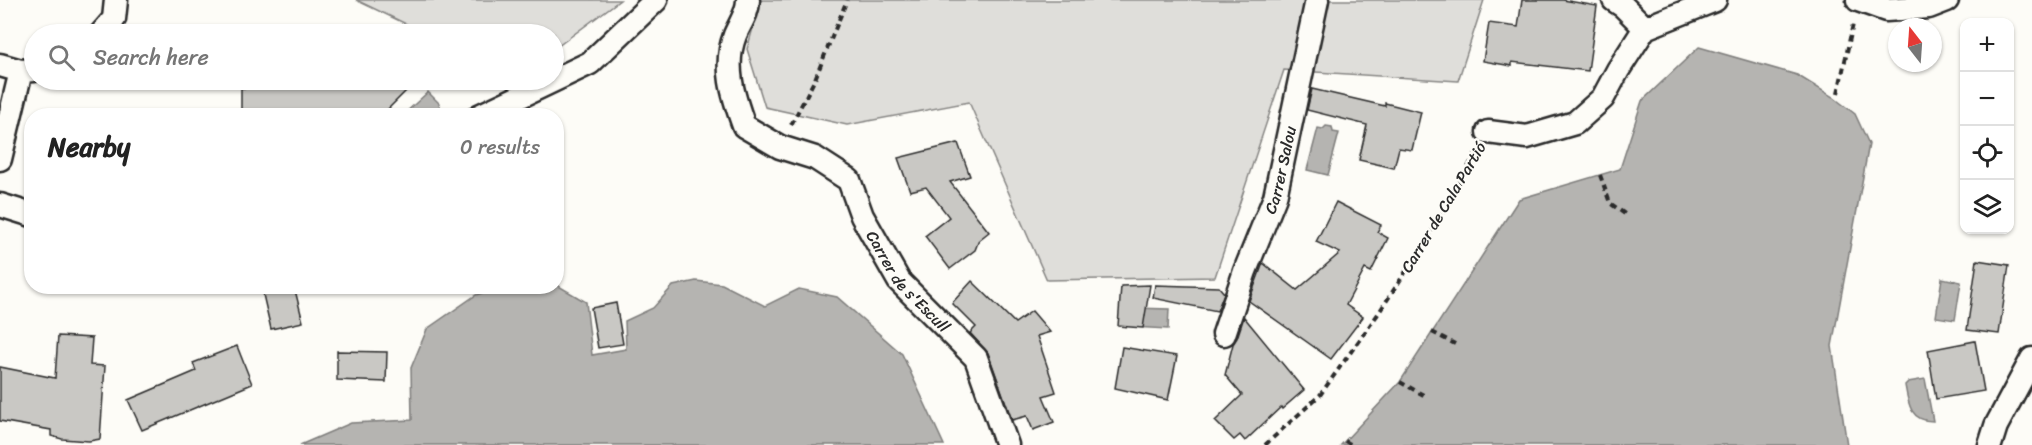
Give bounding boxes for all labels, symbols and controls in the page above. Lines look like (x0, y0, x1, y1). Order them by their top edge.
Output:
north arrow (1888, 18, 1942, 72)
map controls (1960, 18, 2014, 234)
button: + (1960, 18, 2014, 72)
search box (24, 24, 564, 90)
text: Search here (93, 38, 209, 77)
icon: search (45, 41, 78, 74)
button: − (1960, 72, 2014, 126)
street label: Carrer Salou (1256, 123, 1305, 218)
text: Nearby (48, 124, 130, 170)
button: locate (1960, 126, 2014, 180)
text: 0 results (460, 130, 540, 165)
street label: Carrer de Cala Partió (1393, 135, 1495, 278)
button: layers (1960, 180, 2014, 234)
street label: Carrer de s'Escull (858, 225, 957, 340)

